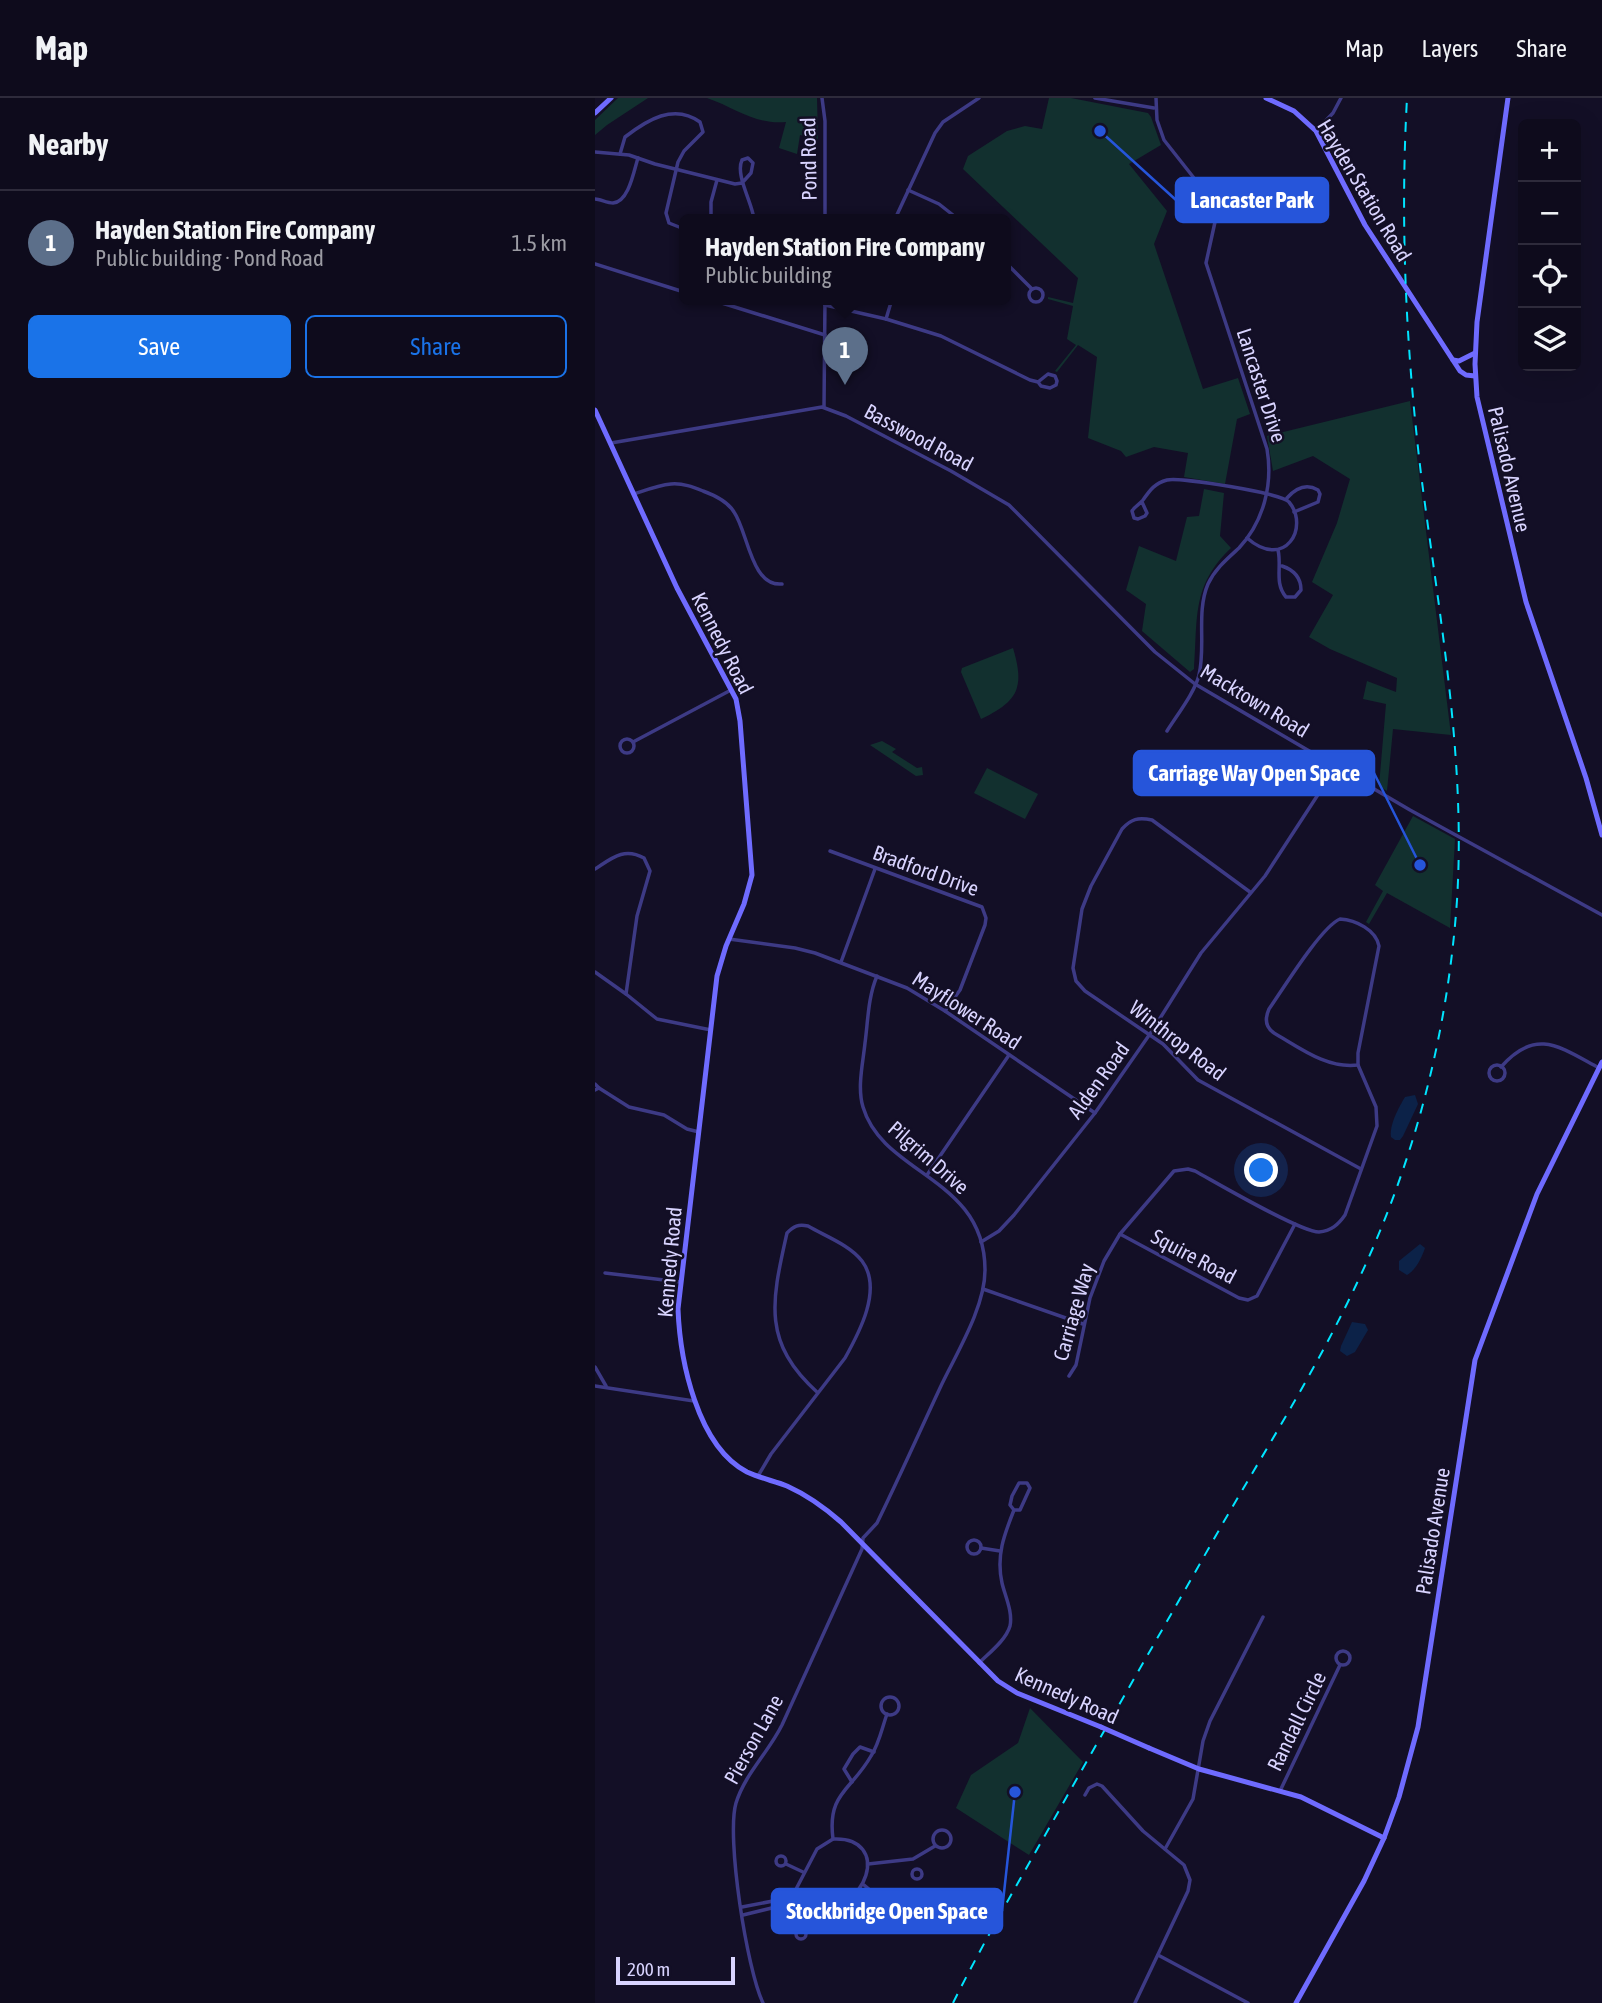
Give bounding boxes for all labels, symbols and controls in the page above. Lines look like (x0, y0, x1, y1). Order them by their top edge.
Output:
text: Map (35, 29, 88, 67)
text: Map (1345, 35, 1384, 62)
text: Layers (1422, 35, 1478, 62)
text: Share (1516, 35, 1567, 62)
street label: Hayden Station Road (1313, 115, 1417, 265)
street label: Pond Road (795, 117, 821, 201)
map controls (1518, 119, 1581, 371)
button: + (1518, 119, 1581, 182)
text: Nearby (28, 127, 108, 161)
callout: Lancaster Park (1176, 178, 1328, 222)
button: − (1518, 182, 1581, 245)
text: Lancaster Park (1190, 187, 1315, 213)
popup (679, 214, 1011, 305)
text: Hayden Station Fire Company (95, 215, 375, 245)
text: 1 (46, 230, 56, 256)
text: 1.5 km (511, 230, 567, 256)
text: Hayden Station Fire Company (705, 232, 985, 262)
text: Public building · Pond Road (95, 245, 324, 271)
button: locate (1518, 245, 1581, 308)
text: Public building (705, 262, 832, 288)
button: layers (1518, 308, 1581, 371)
button: Save (28, 315, 291, 378)
button: Share (305, 315, 567, 378)
street label: Lancaster Drive (1232, 325, 1292, 445)
pin: 1 (822, 327, 868, 385)
street label: Basswood Road (861, 398, 977, 476)
street label: Palisado Avenue (1484, 404, 1536, 534)
street label: Kennedy Road (687, 588, 759, 698)
street label: Macktown Road (1197, 658, 1313, 742)
callout: Carriage Way Open Space (1134, 751, 1374, 795)
text: Carriage Way Open Space (1148, 760, 1360, 786)
street label: Bradford Drive (870, 840, 982, 900)
street label: Mayflower Road (908, 966, 1026, 1054)
street label: Winthrop Road (1125, 995, 1231, 1085)
street label: Alden Road (1062, 1037, 1134, 1123)
street label: Pilgrim Drive (884, 1116, 974, 1198)
your location (1244, 1153, 1278, 1187)
street label: Kennedy Road (652, 1206, 686, 1318)
street label: Squire Road (1148, 1224, 1240, 1288)
street label: Carriage Way (1048, 1260, 1098, 1363)
street label: Palisado Avenue (1410, 1466, 1454, 1596)
street label: Kennedy Road (1012, 1662, 1122, 1728)
street label: Randall Circle (1262, 1668, 1330, 1774)
street label: Pierson Lane (719, 1690, 787, 1788)
callout: Stockbridge Open Space (772, 1889, 1002, 1933)
text: Stockbridge Open Space (786, 1898, 988, 1924)
scale bar (616, 1954, 735, 1986)
text: 200 m (627, 1958, 670, 1980)

